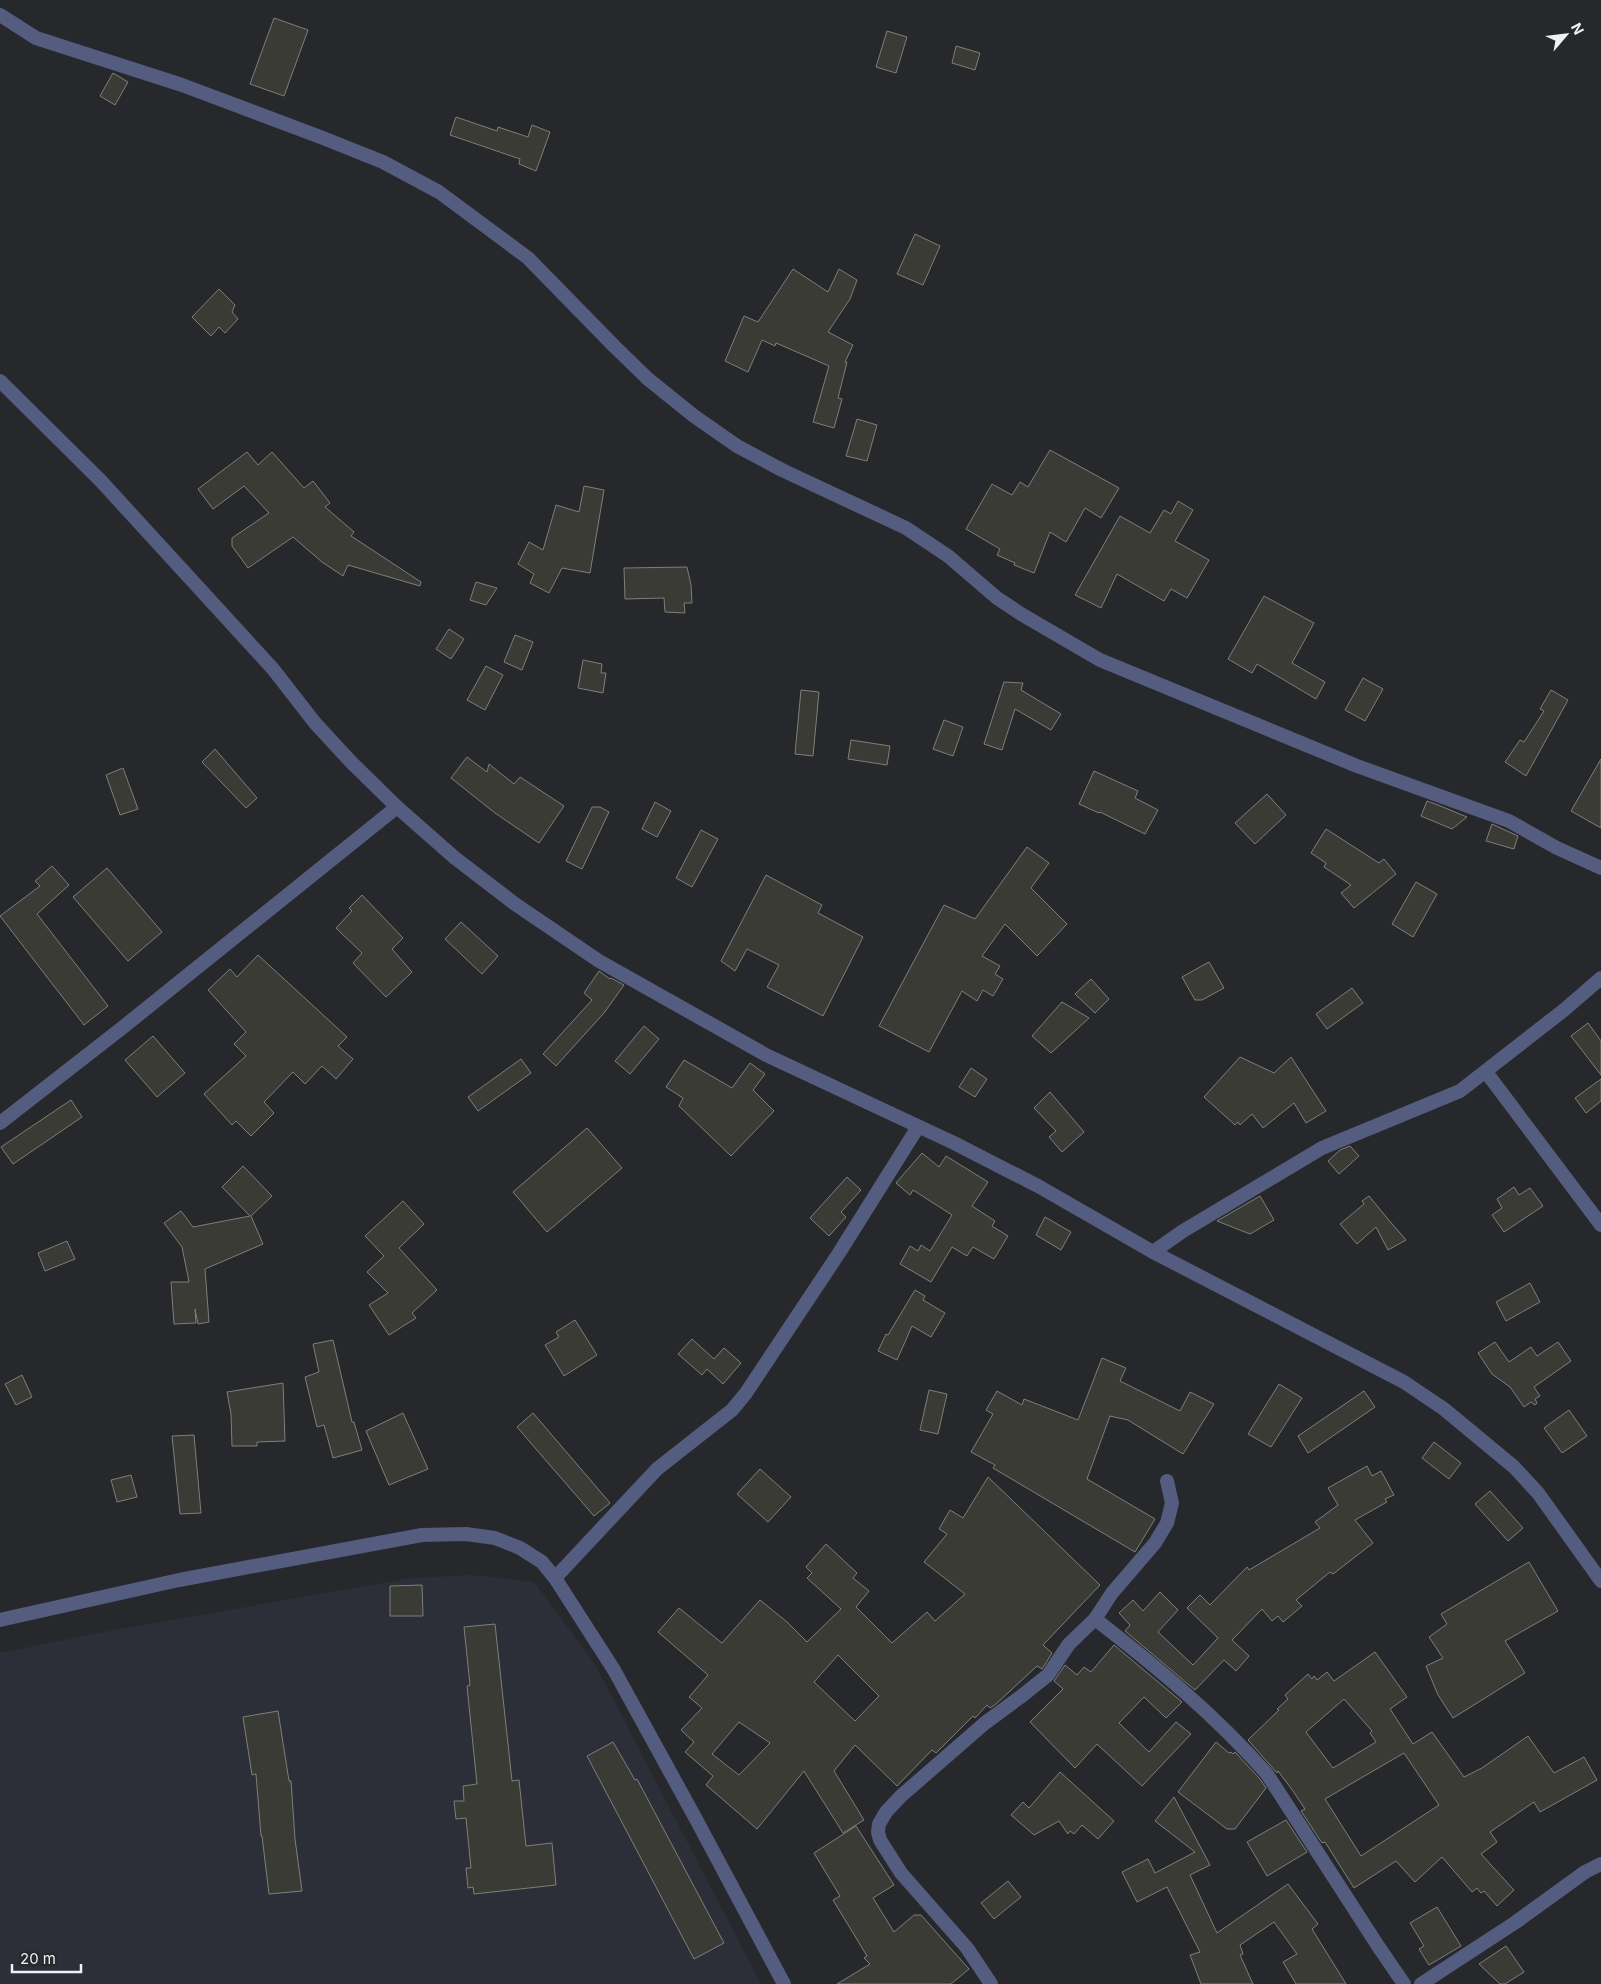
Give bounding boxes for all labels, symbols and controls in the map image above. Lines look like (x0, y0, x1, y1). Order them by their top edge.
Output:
north arrow (1541, 10, 1591, 60)
text: N (1568, 20, 1588, 37)
scale bar (12, 1942, 81, 1974)
text: 20 m (20, 1949, 56, 1968)

